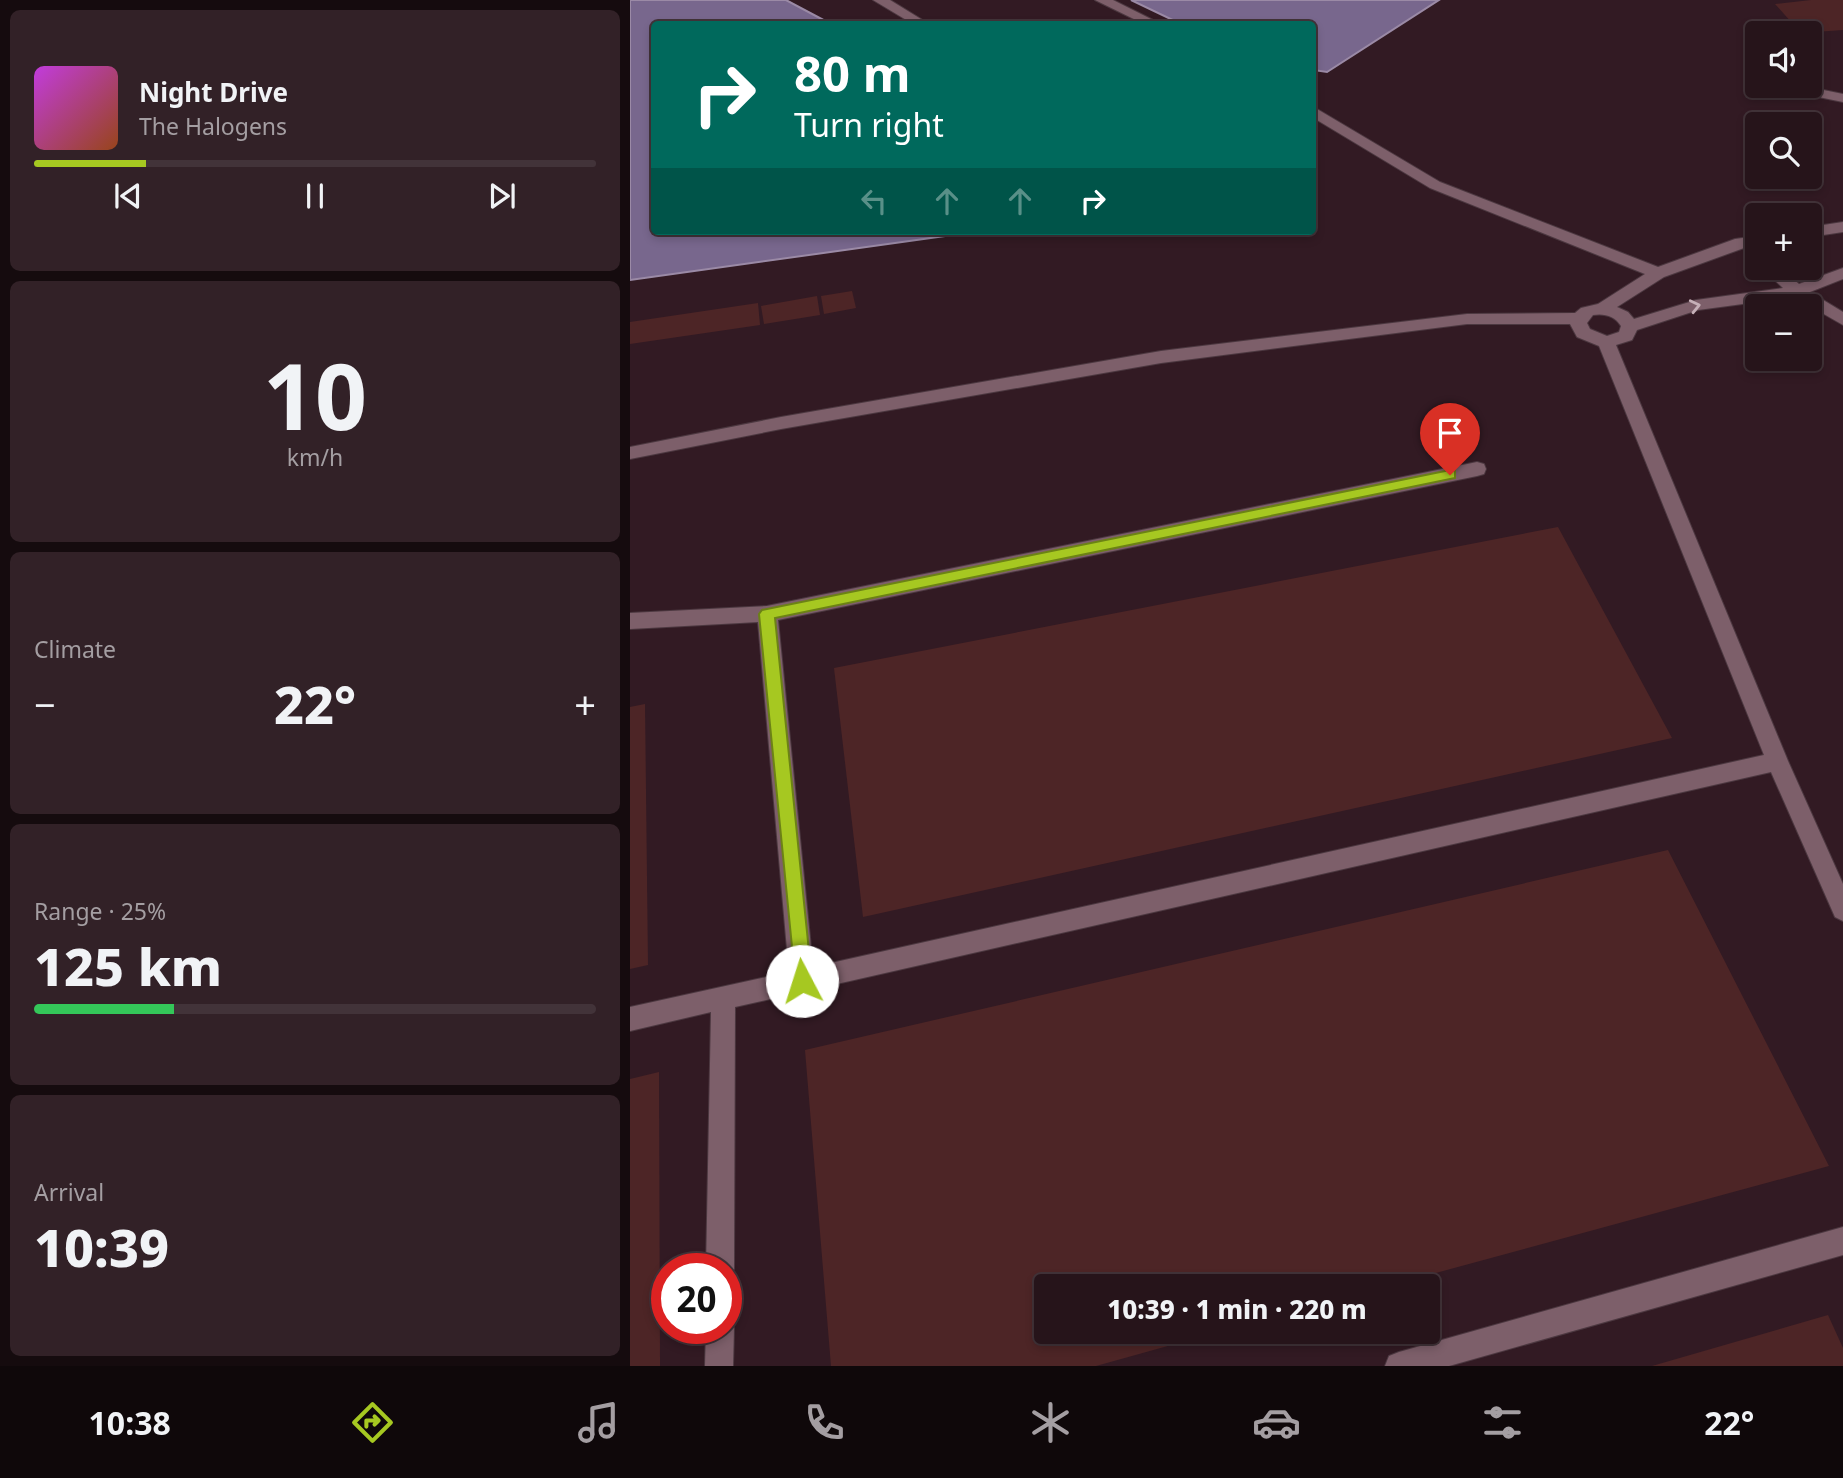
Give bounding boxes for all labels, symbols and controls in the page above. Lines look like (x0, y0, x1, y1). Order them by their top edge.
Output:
map controls (1745, 21, 1822, 371)
button: sound (1745, 21, 1822, 98)
text: 80 m (794, 40, 911, 106)
icon: right (679, 49, 770, 140)
text: Night Drive (139, 74, 288, 110)
text: Turn right (794, 103, 944, 146)
text: The Halogens (139, 110, 287, 142)
button: search (1745, 112, 1822, 189)
icon: previous (109, 177, 147, 215)
icon: pause (296, 177, 334, 215)
icon: next (483, 177, 521, 215)
icon: left (855, 182, 893, 220)
icon: ahead (928, 182, 966, 220)
icon: ahead (1001, 182, 1039, 220)
icon: right (1074, 182, 1112, 220)
button: + (1745, 203, 1822, 280)
button: − (1745, 294, 1822, 371)
one-way arrow (1689, 300, 1701, 314)
text: 10 (263, 333, 367, 457)
pin (1420, 403, 1480, 475)
icon: arrive (1431, 414, 1469, 452)
text: km/h (287, 441, 343, 473)
text: Climate (34, 633, 116, 665)
text: 22° (274, 668, 356, 739)
text: − (34, 678, 56, 730)
text: + (574, 678, 596, 730)
text: Range · 25% (34, 895, 166, 927)
text: 125 km (34, 930, 222, 1001)
position arrow (765, 944, 839, 1018)
text: Arrival (34, 1176, 104, 1208)
text: 10:39 (34, 1211, 169, 1282)
speed limit sign: 20 (651, 1253, 742, 1344)
text: 10:39 · 1 min · 220 m (1107, 1291, 1367, 1327)
icon: directions (348, 1398, 397, 1447)
icon: music (574, 1398, 623, 1447)
icon: phone (800, 1398, 849, 1447)
icon: climate (1026, 1398, 1075, 1447)
icon: car (1252, 1398, 1301, 1447)
icon: filters (1478, 1398, 1527, 1447)
text: 10:38 (89, 1401, 171, 1444)
text: 22° (1704, 1401, 1754, 1444)

